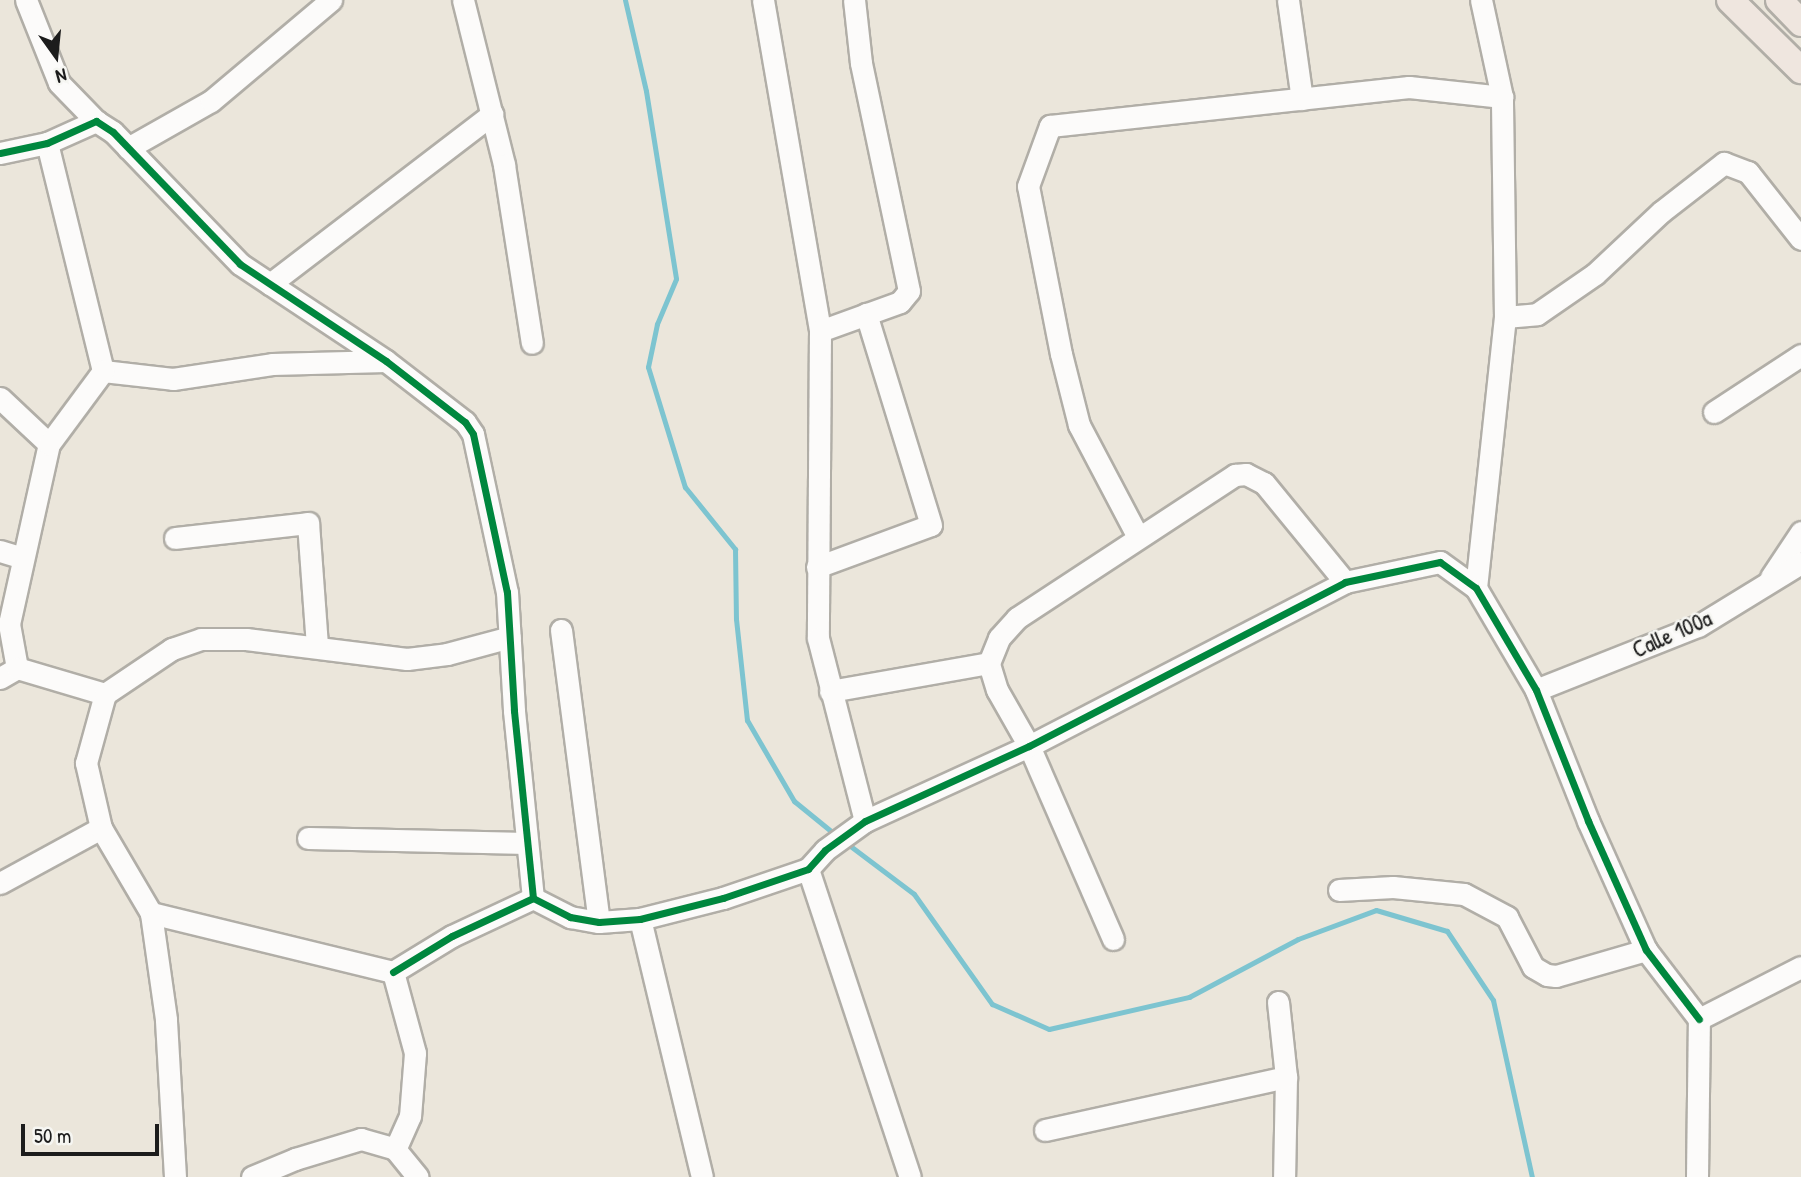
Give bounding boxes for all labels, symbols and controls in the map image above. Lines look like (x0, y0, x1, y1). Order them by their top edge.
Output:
north arrow (21, 21, 91, 91)
text: N (53, 62, 70, 90)
street label: Calle 100a (1628, 604, 1716, 664)
scale bar (24, 1110, 163, 1154)
text: 50 m (34, 1121, 71, 1150)

